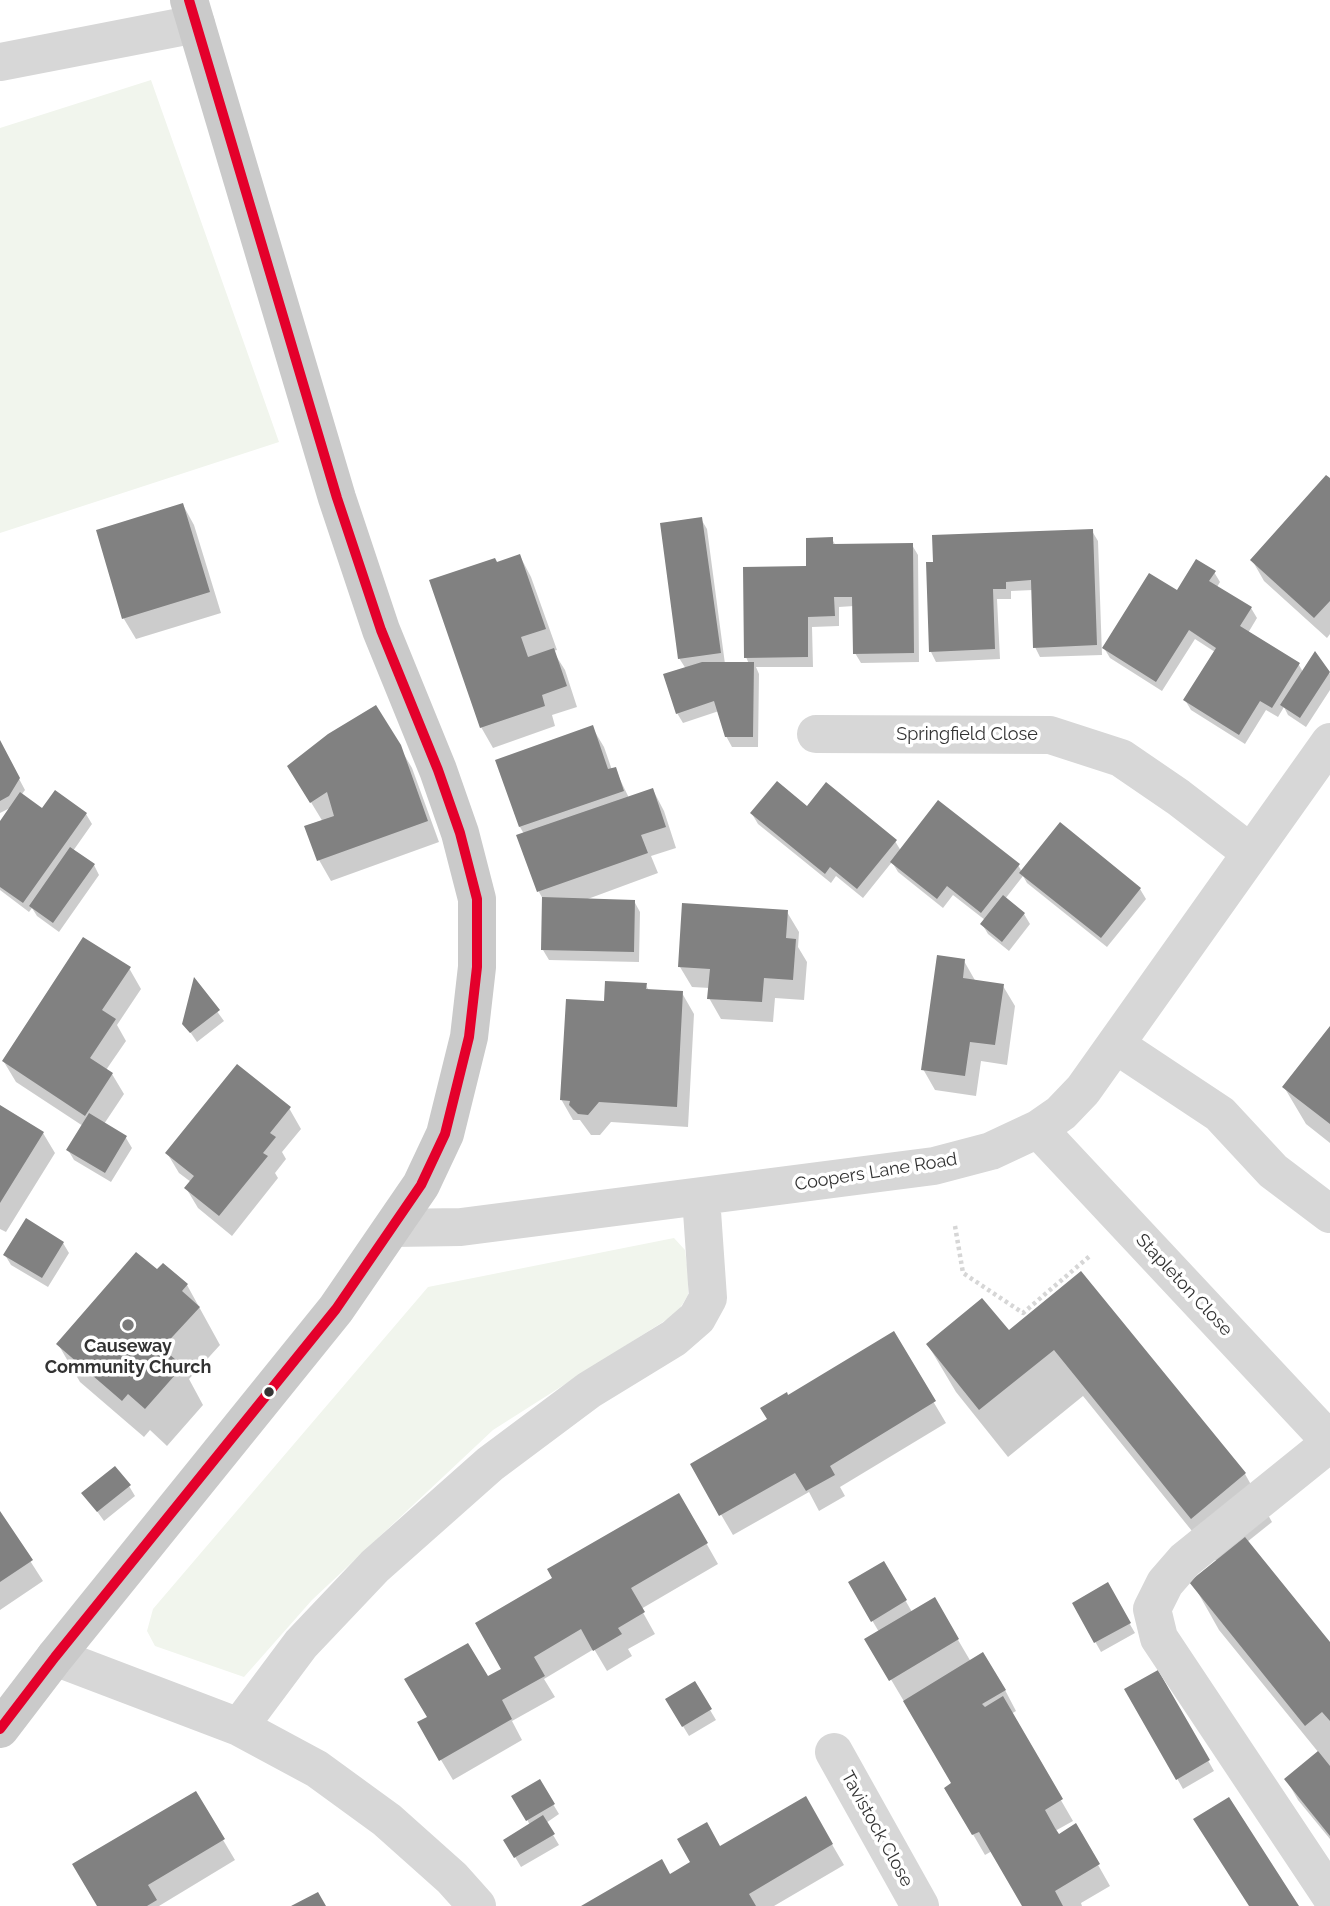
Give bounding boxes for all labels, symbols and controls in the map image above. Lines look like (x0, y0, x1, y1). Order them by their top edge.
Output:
street label: Springfield Close (896, 724, 1038, 746)
street label: Coopers Lane Road (793, 1148, 959, 1196)
street label: Stapleton Close (1131, 1229, 1237, 1341)
marker: Causeway Community Church (120, 1317, 136, 1333)
place label: Causeway Community Church (45, 1336, 211, 1378)
unlabelled marker (262, 1385, 276, 1399)
street label: Tavistock Close (836, 1768, 918, 1890)

